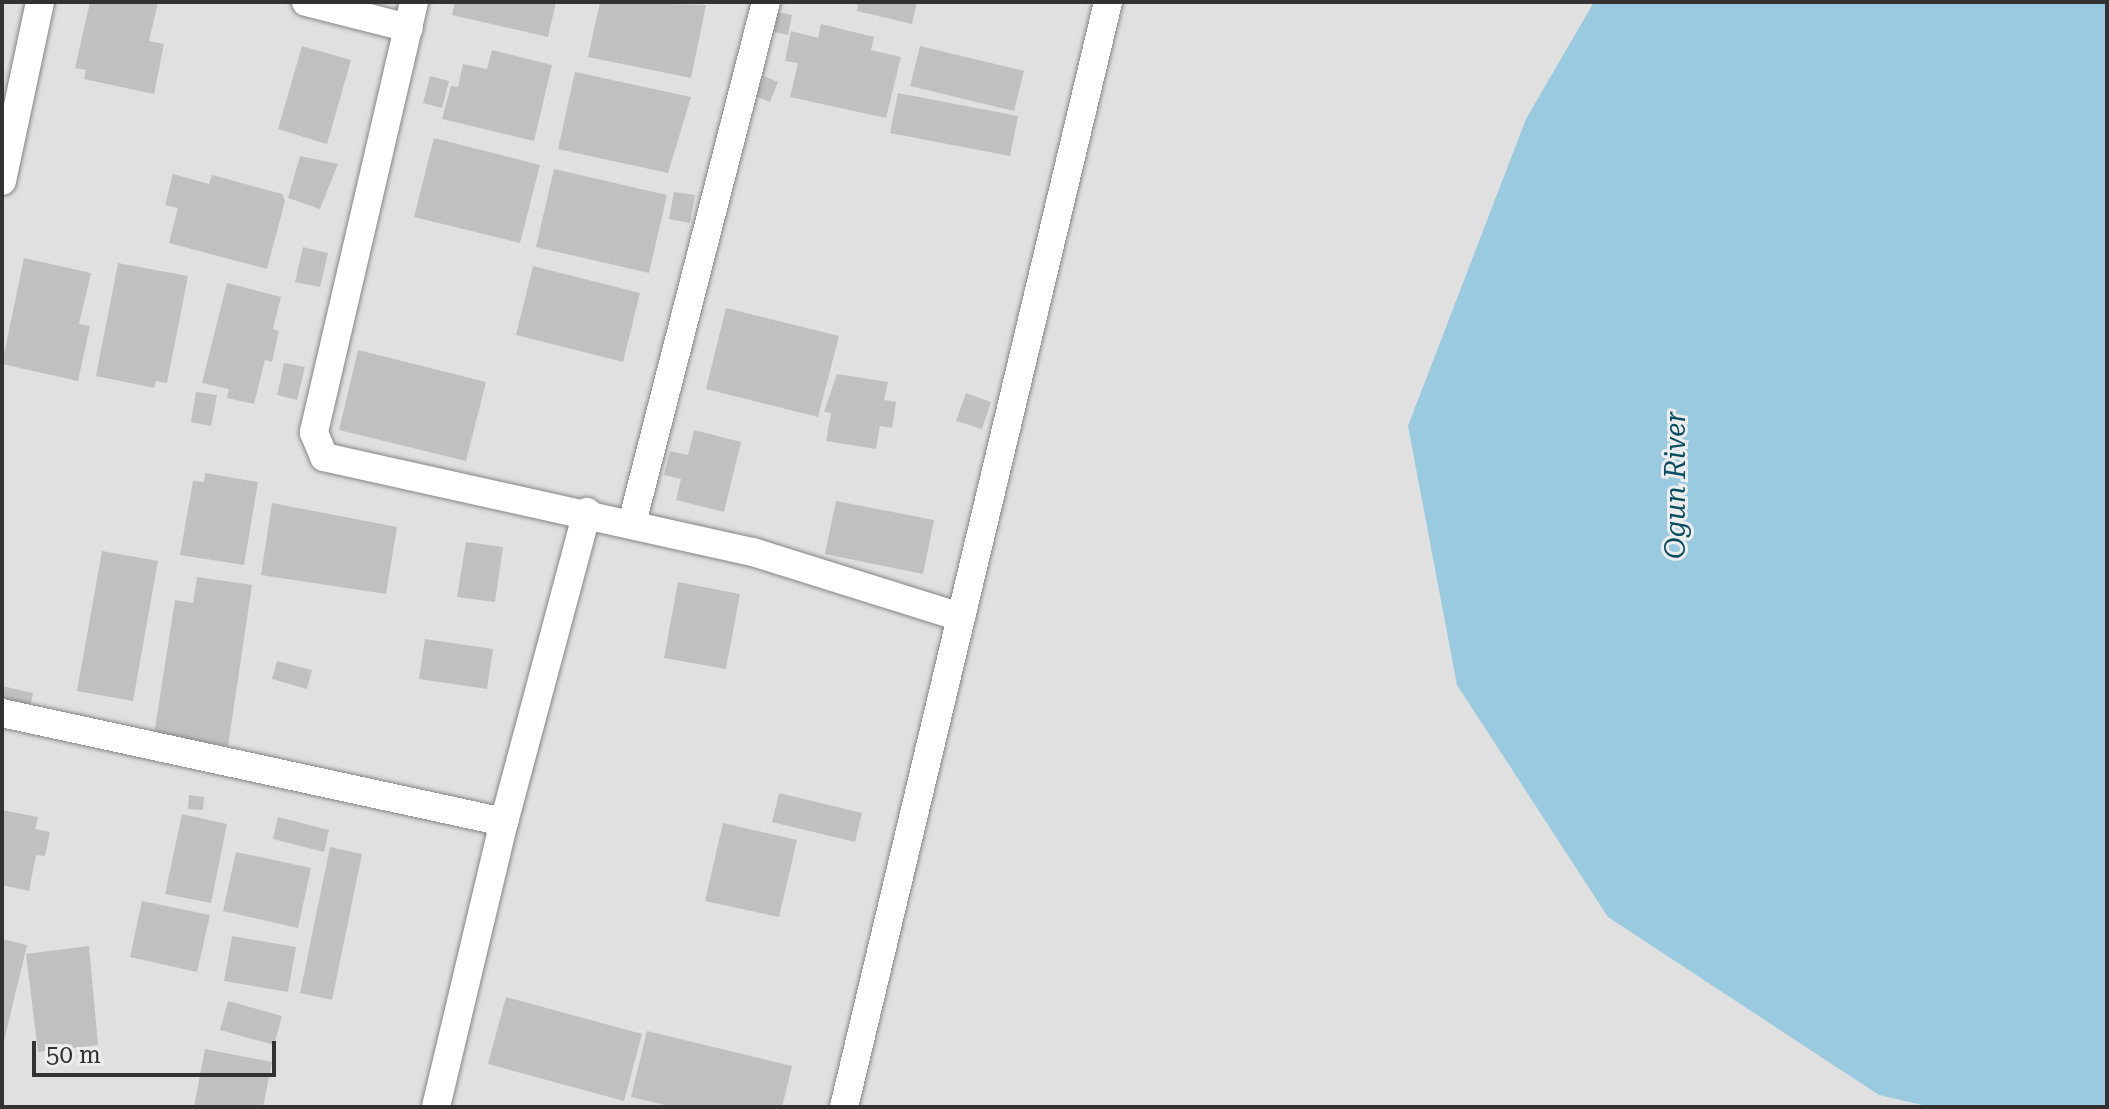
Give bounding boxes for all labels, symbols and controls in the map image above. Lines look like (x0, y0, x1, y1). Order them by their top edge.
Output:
water label: Ogun River (1659, 411, 1693, 559)
scale bar (36, 1025, 280, 1075)
text: 50 m (46, 1041, 101, 1069)

